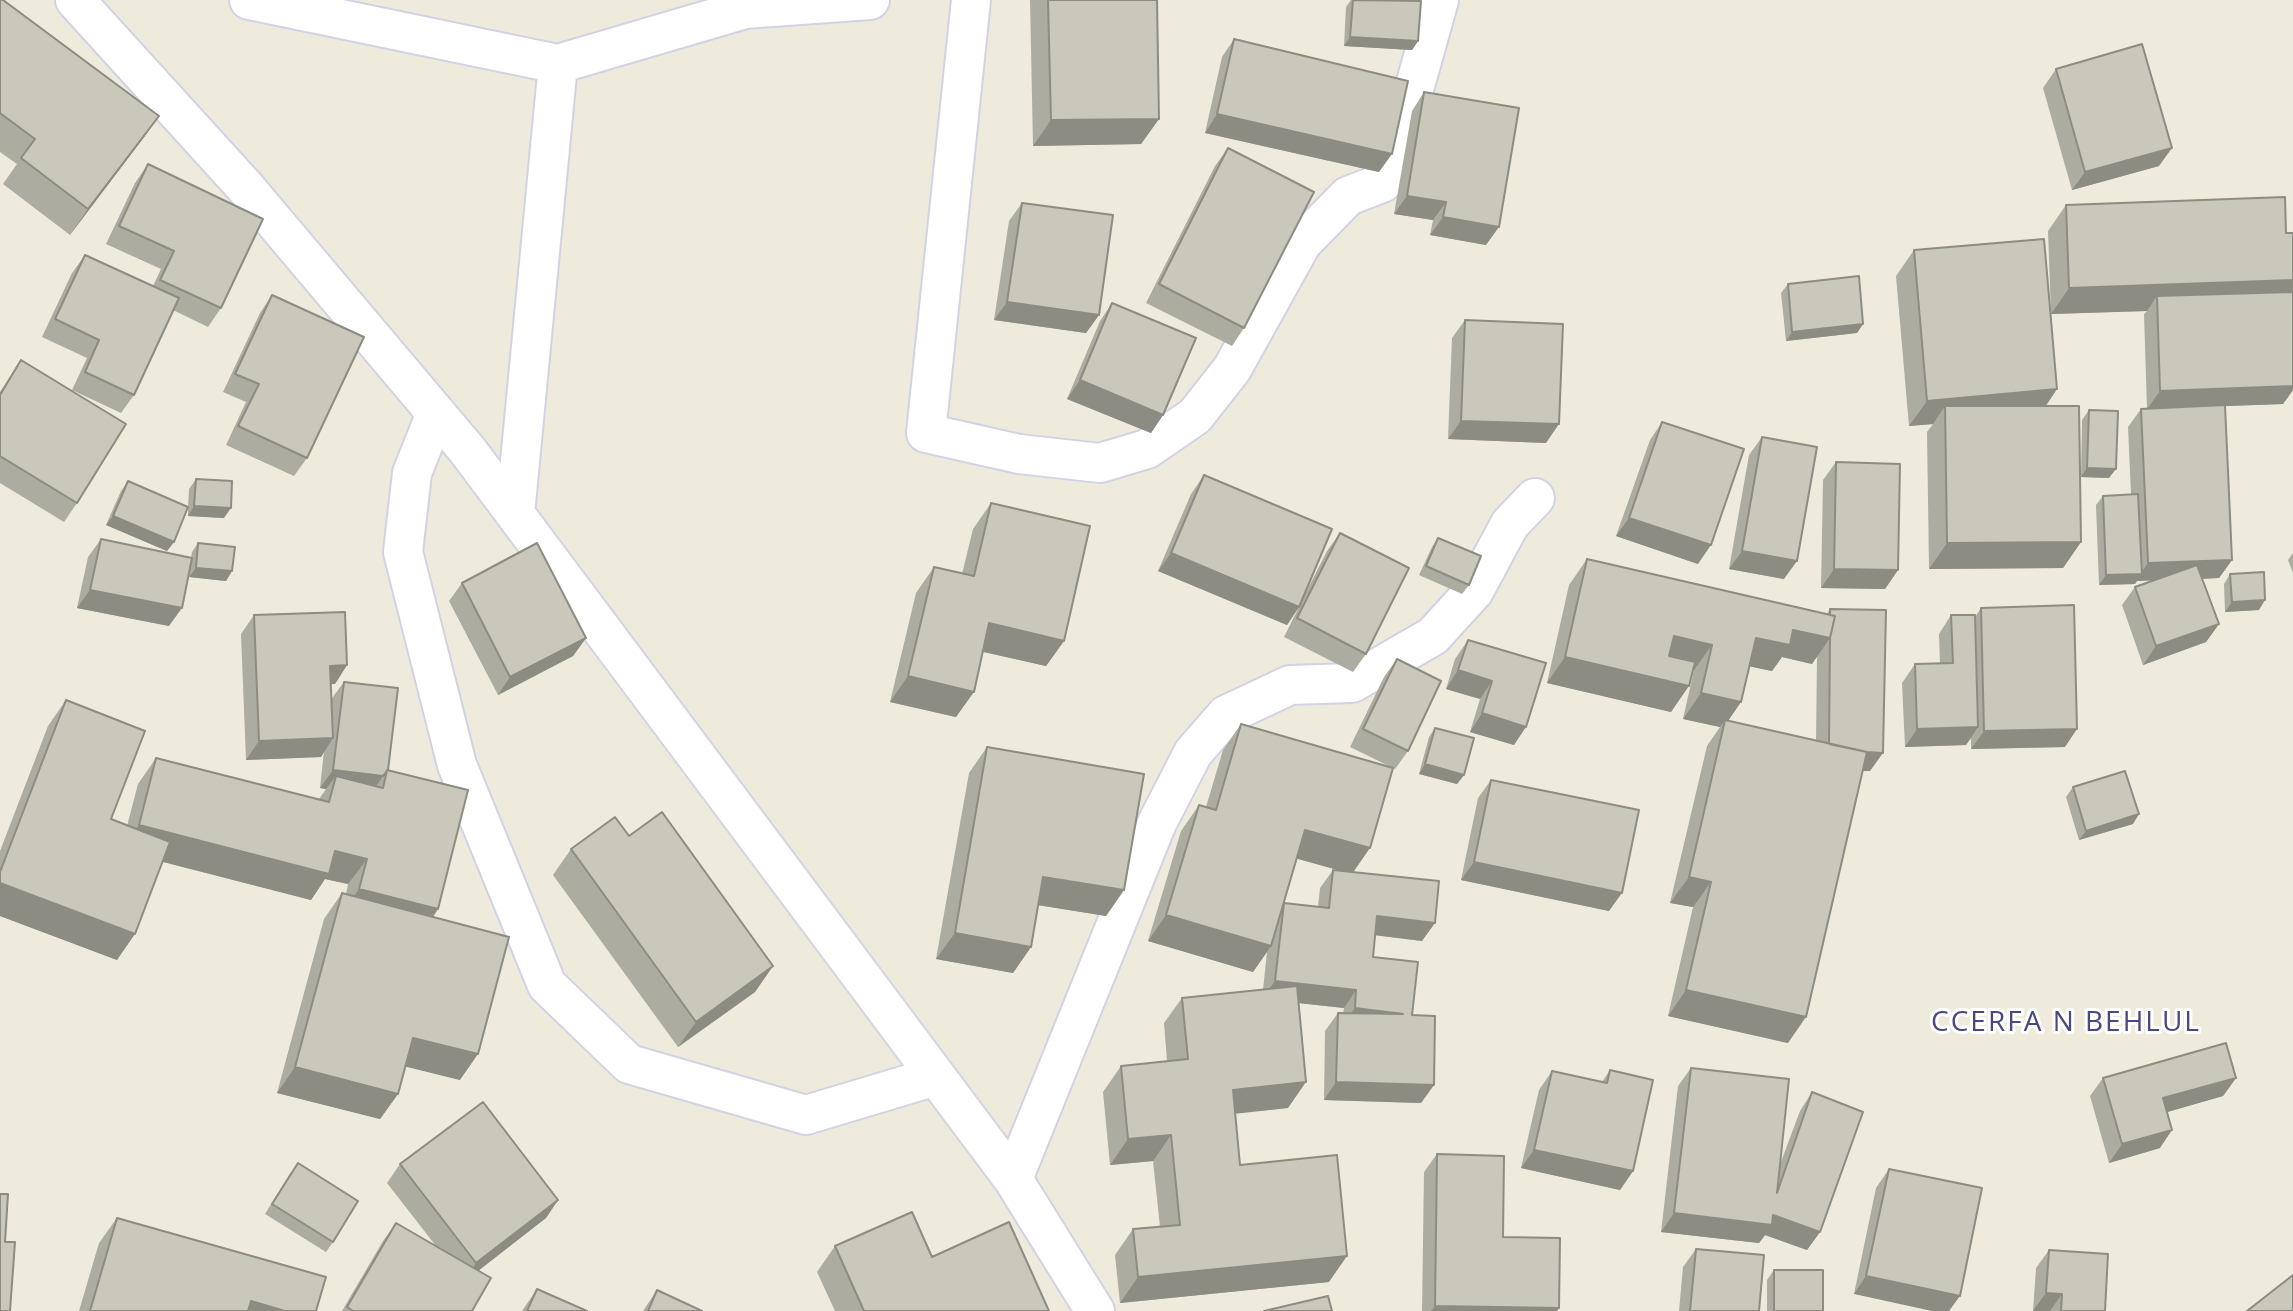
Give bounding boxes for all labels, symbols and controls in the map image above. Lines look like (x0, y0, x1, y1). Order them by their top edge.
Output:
district label: CCERFA N BEHLUL (1933, 1006, 2199, 1040)

